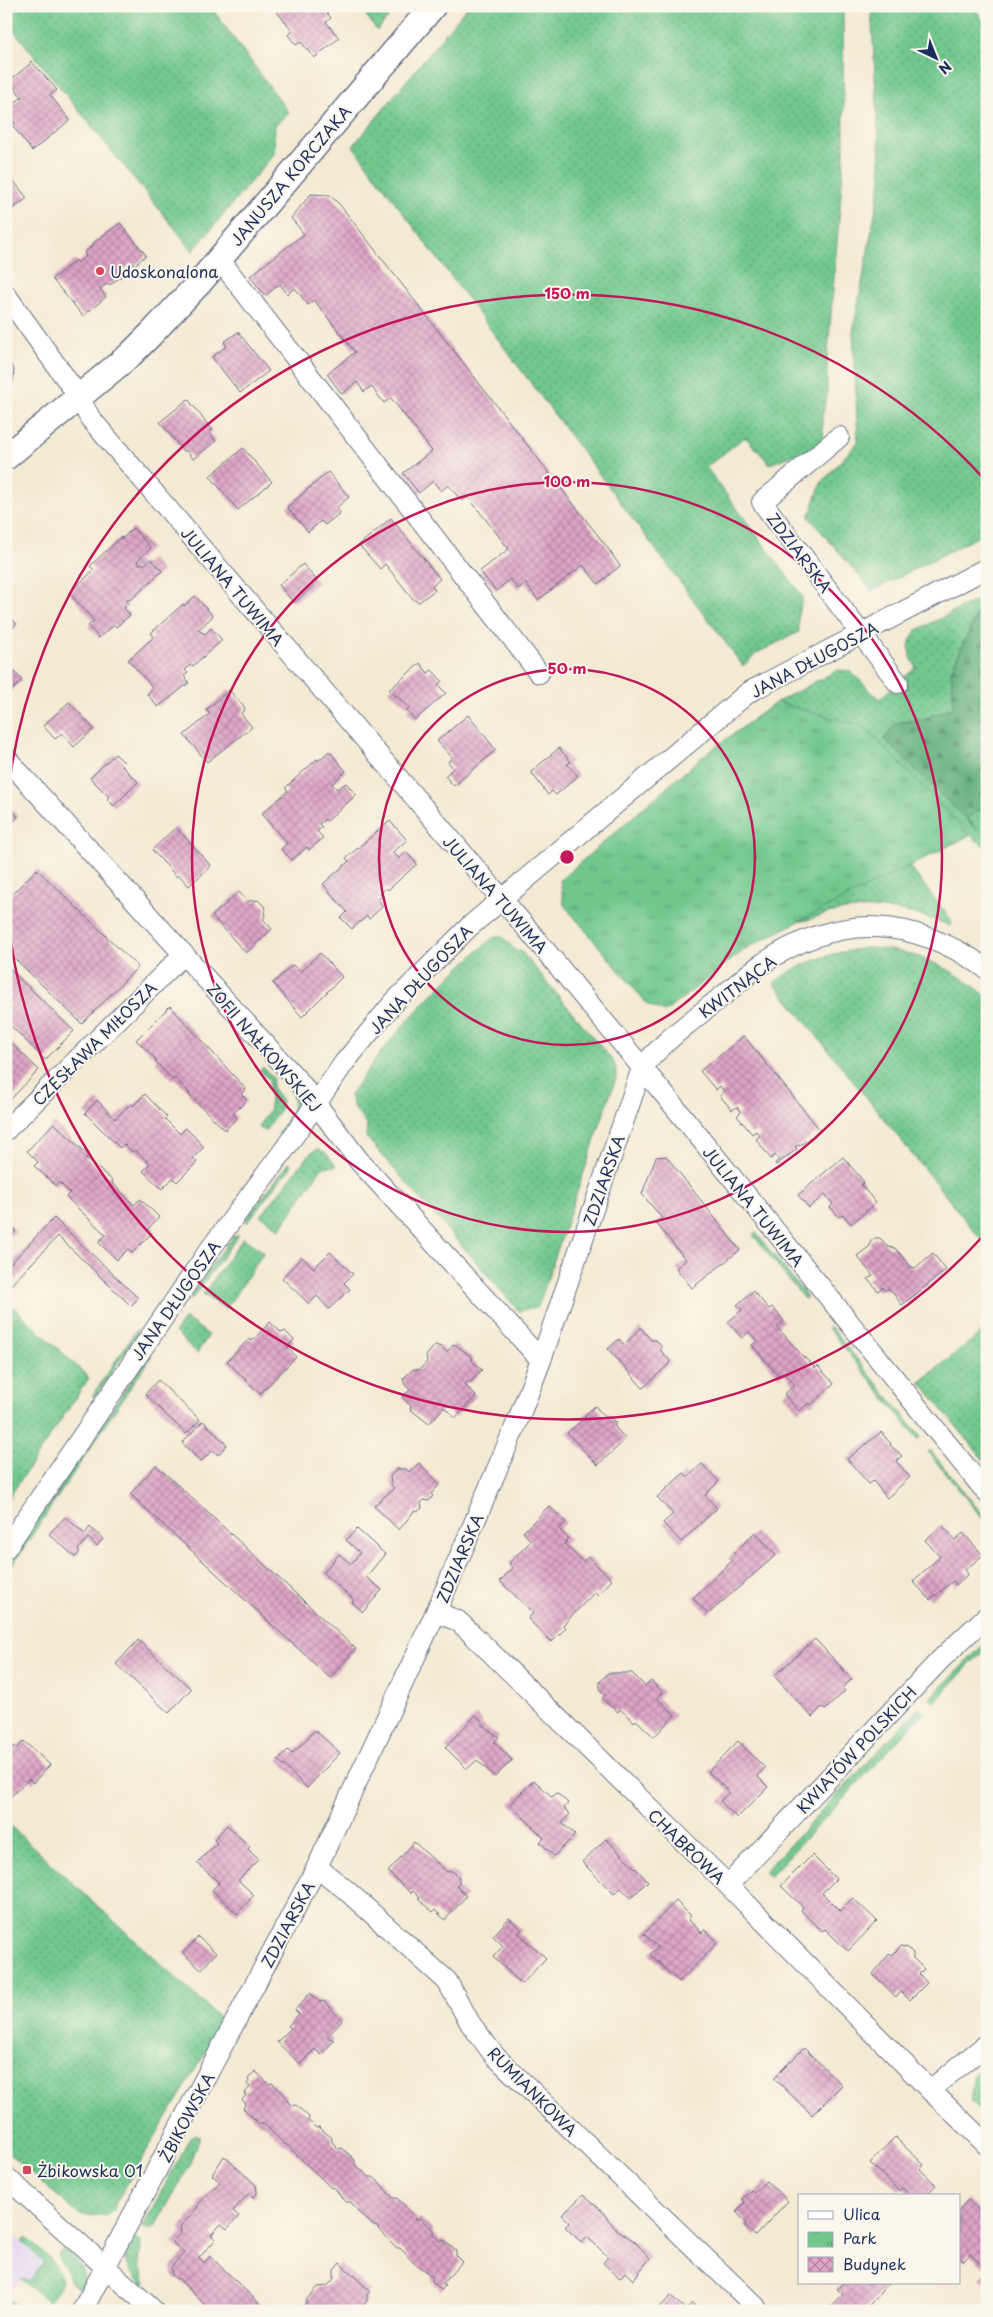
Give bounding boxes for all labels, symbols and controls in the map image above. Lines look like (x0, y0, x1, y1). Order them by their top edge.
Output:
north arrow (910, 32, 960, 82)
text: N (934, 56, 956, 79)
street label: JANUSZA KORCZAKA (224, 100, 356, 250)
place label: Udoskonalona (110, 259, 218, 283)
marker: Udoskonalona (94, 265, 106, 277)
text: 150 m (544, 281, 590, 304)
text: 100 m (544, 469, 590, 492)
street label: ZDZIARSKA (762, 507, 838, 597)
street label: JULIANA TUWIMA (176, 521, 290, 651)
street label: JANA DŁUGOSZA (746, 615, 882, 703)
text: 50 m (548, 656, 586, 679)
street label: JULIANA TUWIMA (438, 830, 554, 958)
centre of rings (558, 848, 576, 866)
street label: JANA DŁUGOSZA (363, 919, 477, 1039)
street label: KWITNĄCA (693, 949, 781, 1023)
street label: CZESŁAWA MIŁOSZA (26, 975, 162, 1111)
street label: ZOFII NAŁKOWSKIEJ (202, 977, 328, 1117)
street label: ZDZIARSKA (576, 1131, 630, 1229)
street label: JULIANA TUWIMA (698, 1141, 810, 1271)
street label: JANA DŁUGOSZA (125, 1235, 225, 1365)
street label: ZDZIARSKA (429, 1510, 489, 1606)
street label: KWIATÓW POLSKICH (790, 1680, 922, 1818)
street label: CHABROWA (643, 1803, 731, 1889)
street label: ZDZIARSKA (254, 1877, 320, 1971)
street label: RUMIANKOWA (483, 2041, 583, 2141)
street label: ŻBIKOWSKA (152, 2068, 220, 2166)
place label: Żbikowska 01 (37, 2158, 143, 2182)
marker: Żbikowska 01 (21, 2164, 33, 2176)
legend (798, 2194, 960, 2284)
text: Ulica (843, 2202, 881, 2225)
text: Park (843, 2226, 877, 2249)
text: Budynek (843, 2252, 906, 2275)

